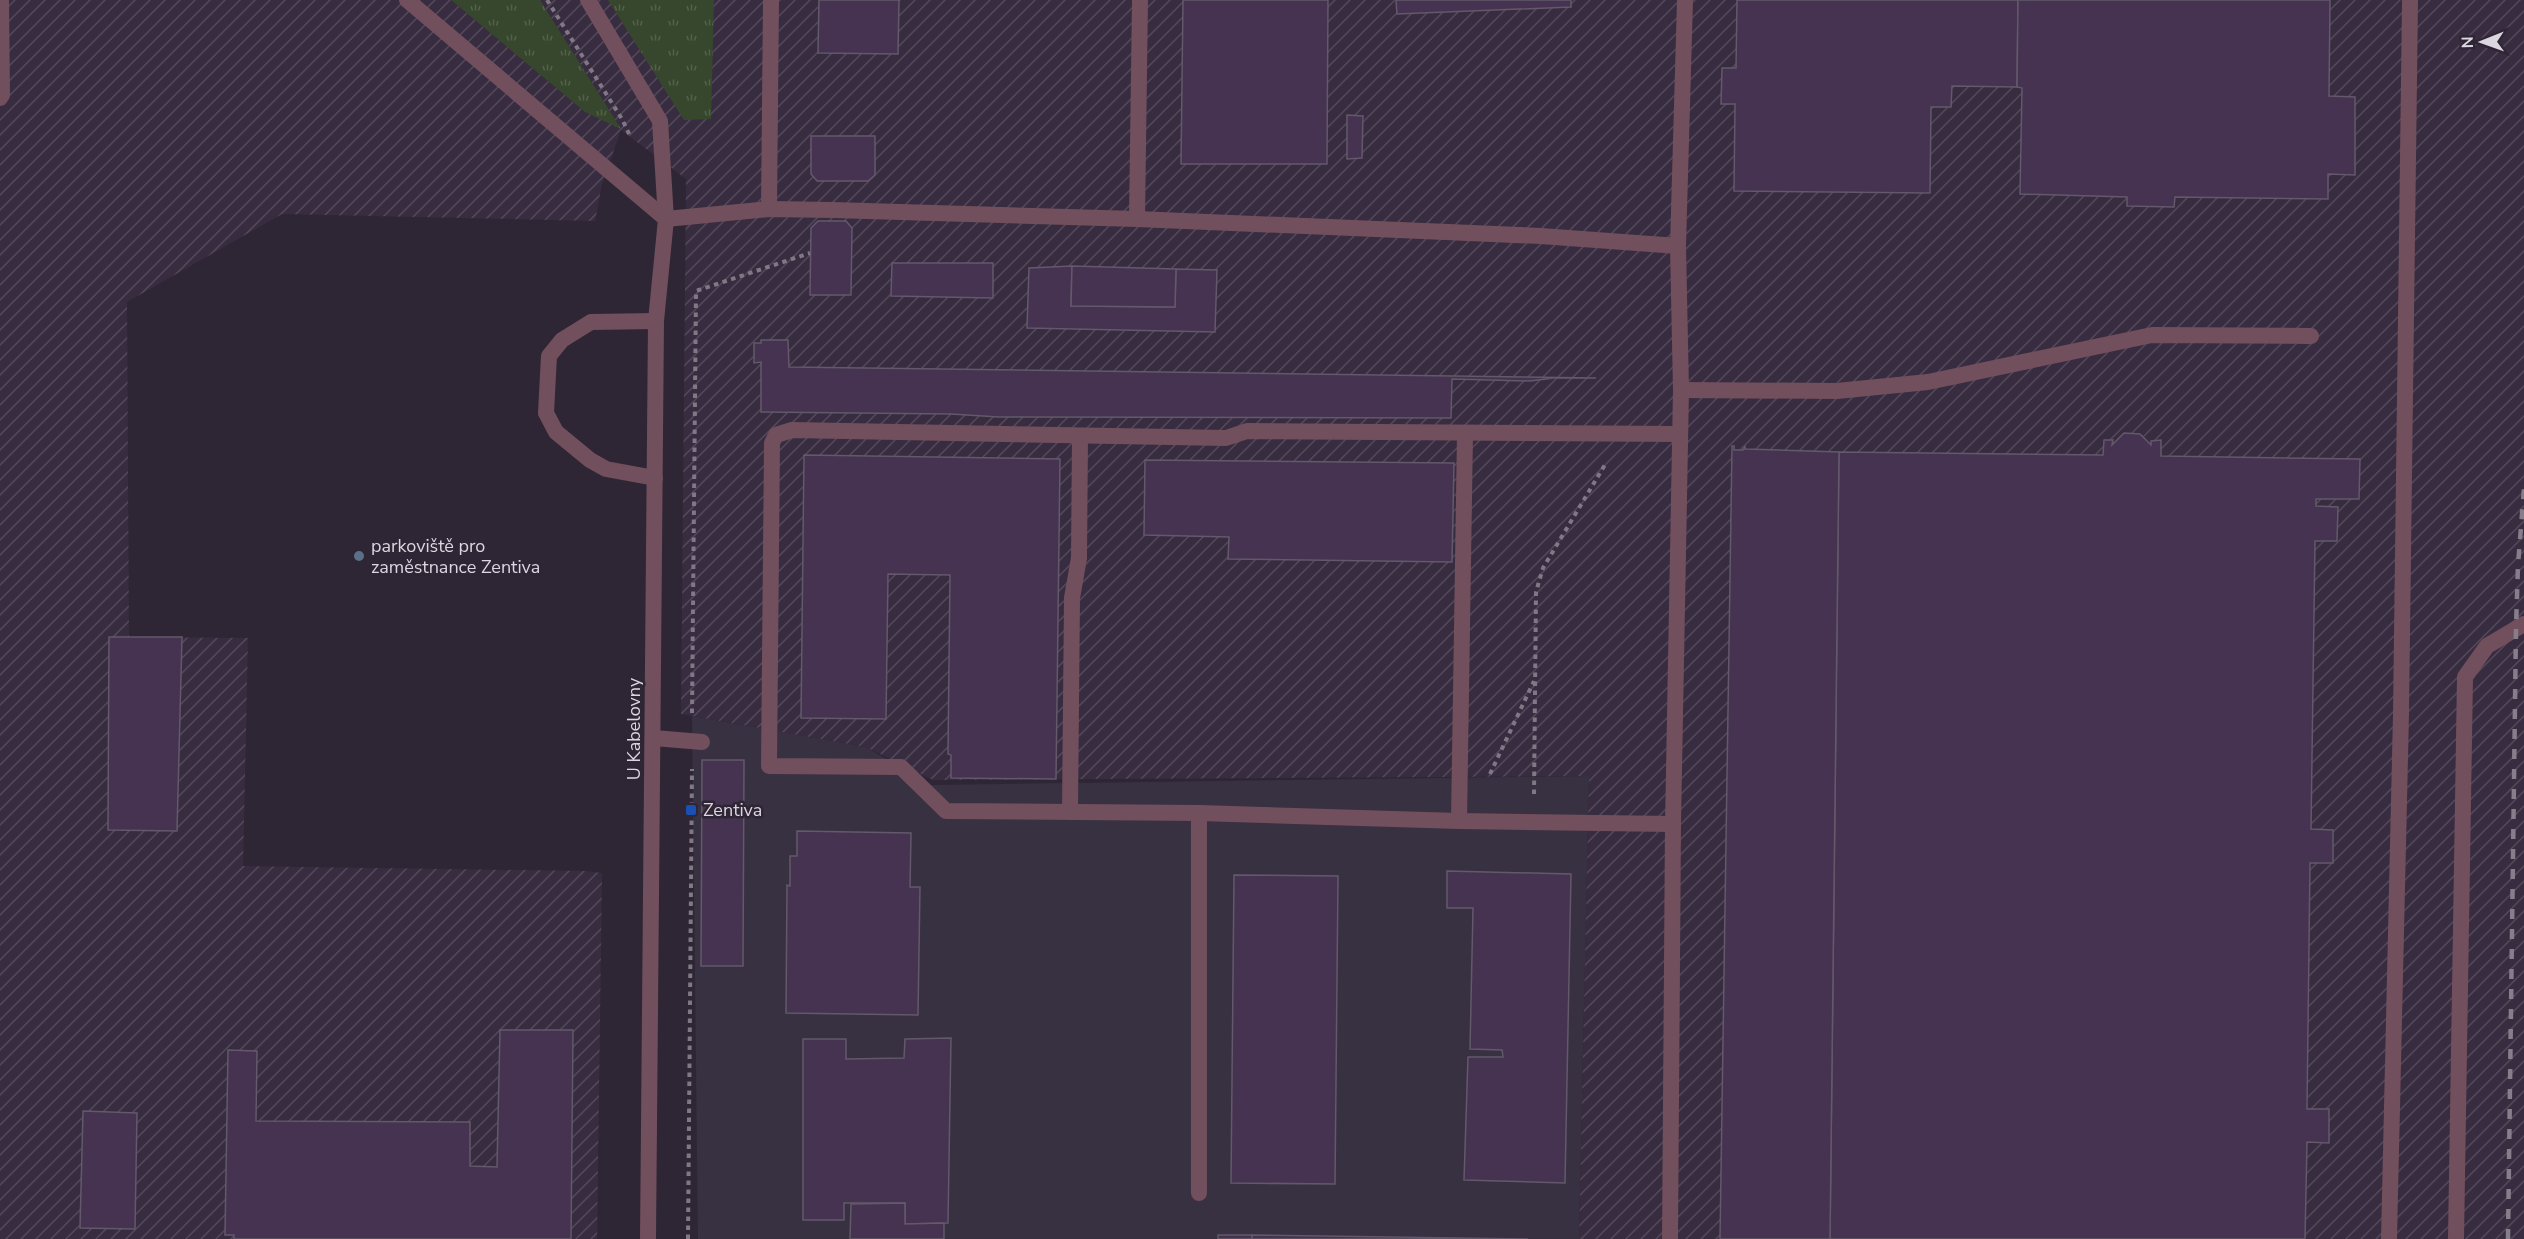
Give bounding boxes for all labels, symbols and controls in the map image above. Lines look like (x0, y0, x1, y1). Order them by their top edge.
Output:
north arrow (2452, 12, 2512, 72)
text: N (2457, 36, 2479, 48)
place label: parkoviště pro zaměstnance Zentiva (371, 534, 540, 579)
marker: parkoviště pro zaměstnance Zentiva (352, 549, 366, 563)
street label: U Kabelovny (622, 677, 646, 780)
place label: Zentiva (703, 798, 762, 822)
marker: Zentiva (684, 803, 698, 817)

